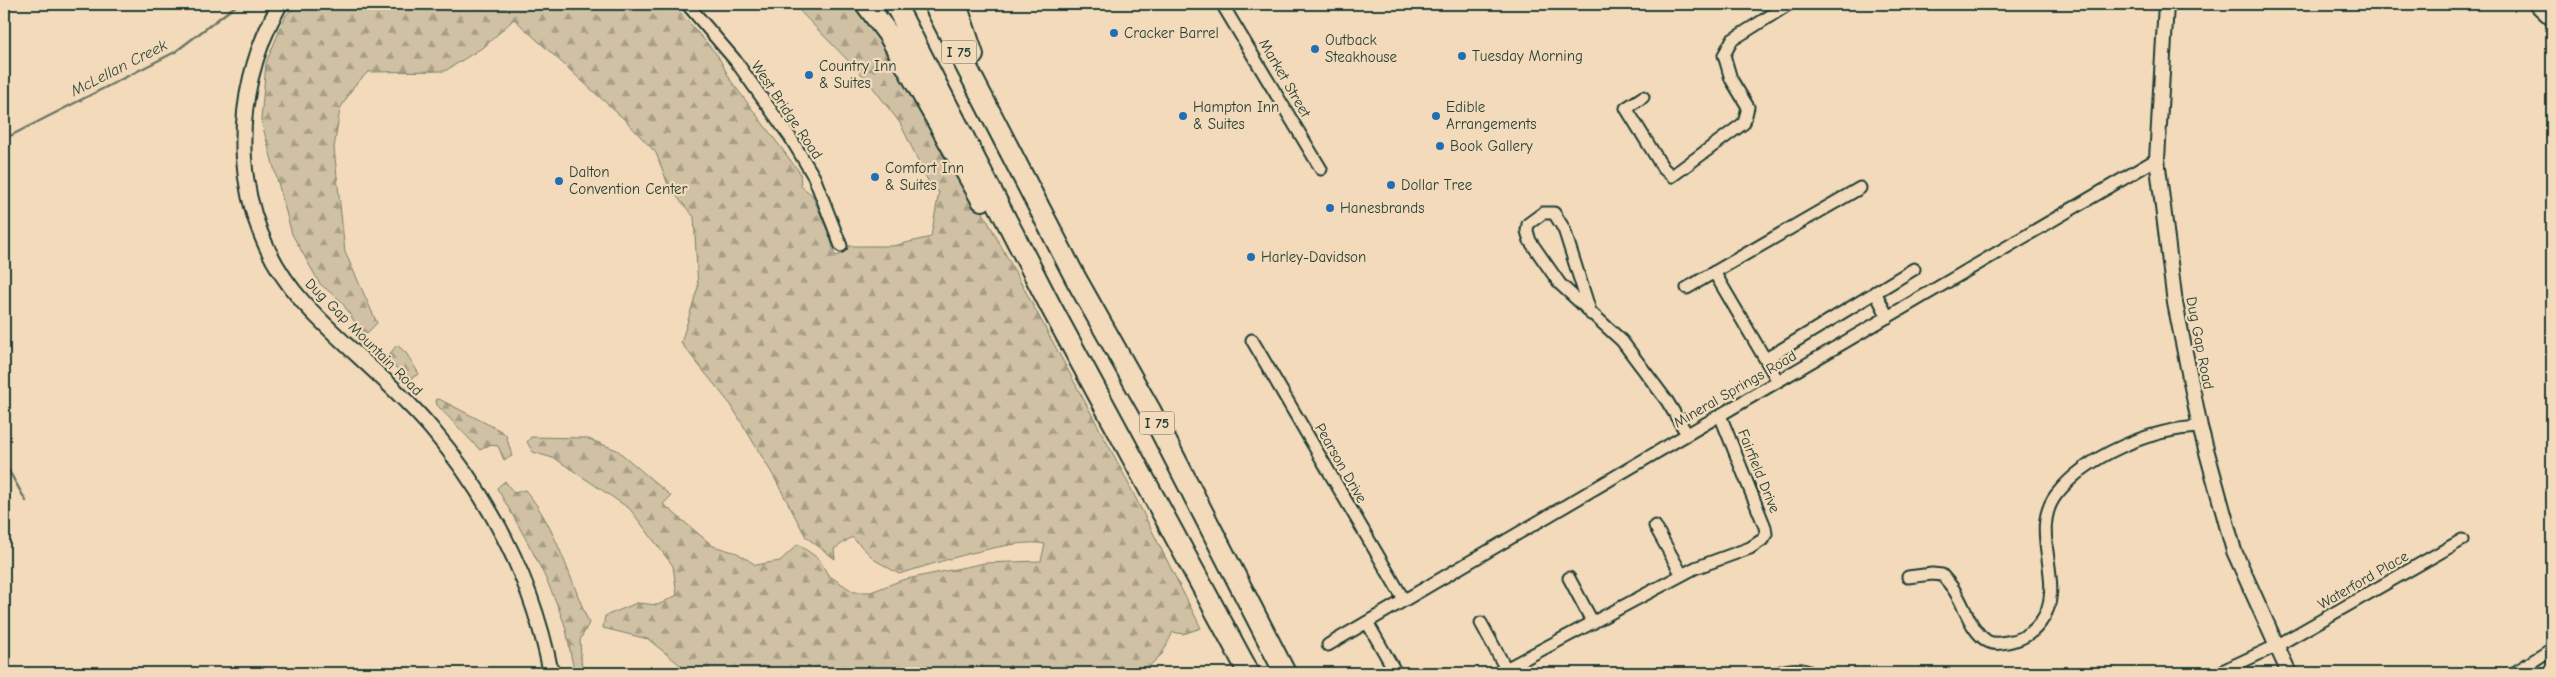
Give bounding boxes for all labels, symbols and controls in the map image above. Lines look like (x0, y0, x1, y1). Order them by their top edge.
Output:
place label: Cracker Barrel (1124, 24, 1219, 42)
marker: Cracker Barrel (1108, 27, 1120, 39)
place label: Outback Steakhouse (1325, 31, 1397, 66)
water label: McLellan Creek (67, 36, 171, 101)
street label: Market Street (1255, 36, 1315, 121)
road number: I 75 (942, 41, 976, 64)
marker: Outback Steakhouse (1309, 43, 1321, 55)
place label: Tuesday Morning (1472, 47, 1583, 65)
marker: Tuesday Morning (1456, 50, 1468, 62)
street label: West Bridge Road (748, 57, 826, 163)
place label: Country Inn & Suites (819, 57, 897, 92)
marker: Country Inn & Suites (803, 69, 815, 81)
place label: Hampton Inn & Suites (1193, 98, 1279, 133)
place label: Edible Arrangements (1446, 98, 1537, 133)
marker: Hampton Inn & Suites (1177, 110, 1189, 122)
marker: Edible Arrangements (1430, 110, 1442, 122)
place label: Book Gallery (1450, 137, 1533, 155)
marker: Book Gallery (1434, 140, 1446, 152)
place label: Comfort Inn & Suites (885, 159, 964, 194)
place label: Dalton Convention Center (569, 163, 688, 198)
marker: Comfort Inn & Suites (869, 171, 881, 183)
marker: Dalton Convention Center (553, 175, 565, 187)
place label: Dollar Tree (1401, 176, 1473, 194)
marker: Dollar Tree (1385, 179, 1397, 191)
place label: Hanesbrands (1340, 199, 1425, 217)
marker: Hanesbrands (1324, 202, 1336, 214)
place label: Harley-Davidson (1261, 248, 1366, 266)
marker: Harley-Davidson (1245, 251, 1257, 263)
street label: Dug Gap Mountain Road (302, 275, 426, 399)
street label: Dug Gap Road (2182, 295, 2218, 391)
street label: Mineral Springs Road (1670, 346, 1800, 432)
road number: I 75 (1140, 412, 1174, 434)
street label: Pearson Drive (1311, 420, 1371, 506)
street label: Fairfield Drive (1734, 427, 1784, 516)
street label: Waterford Place (2315, 547, 2412, 613)

